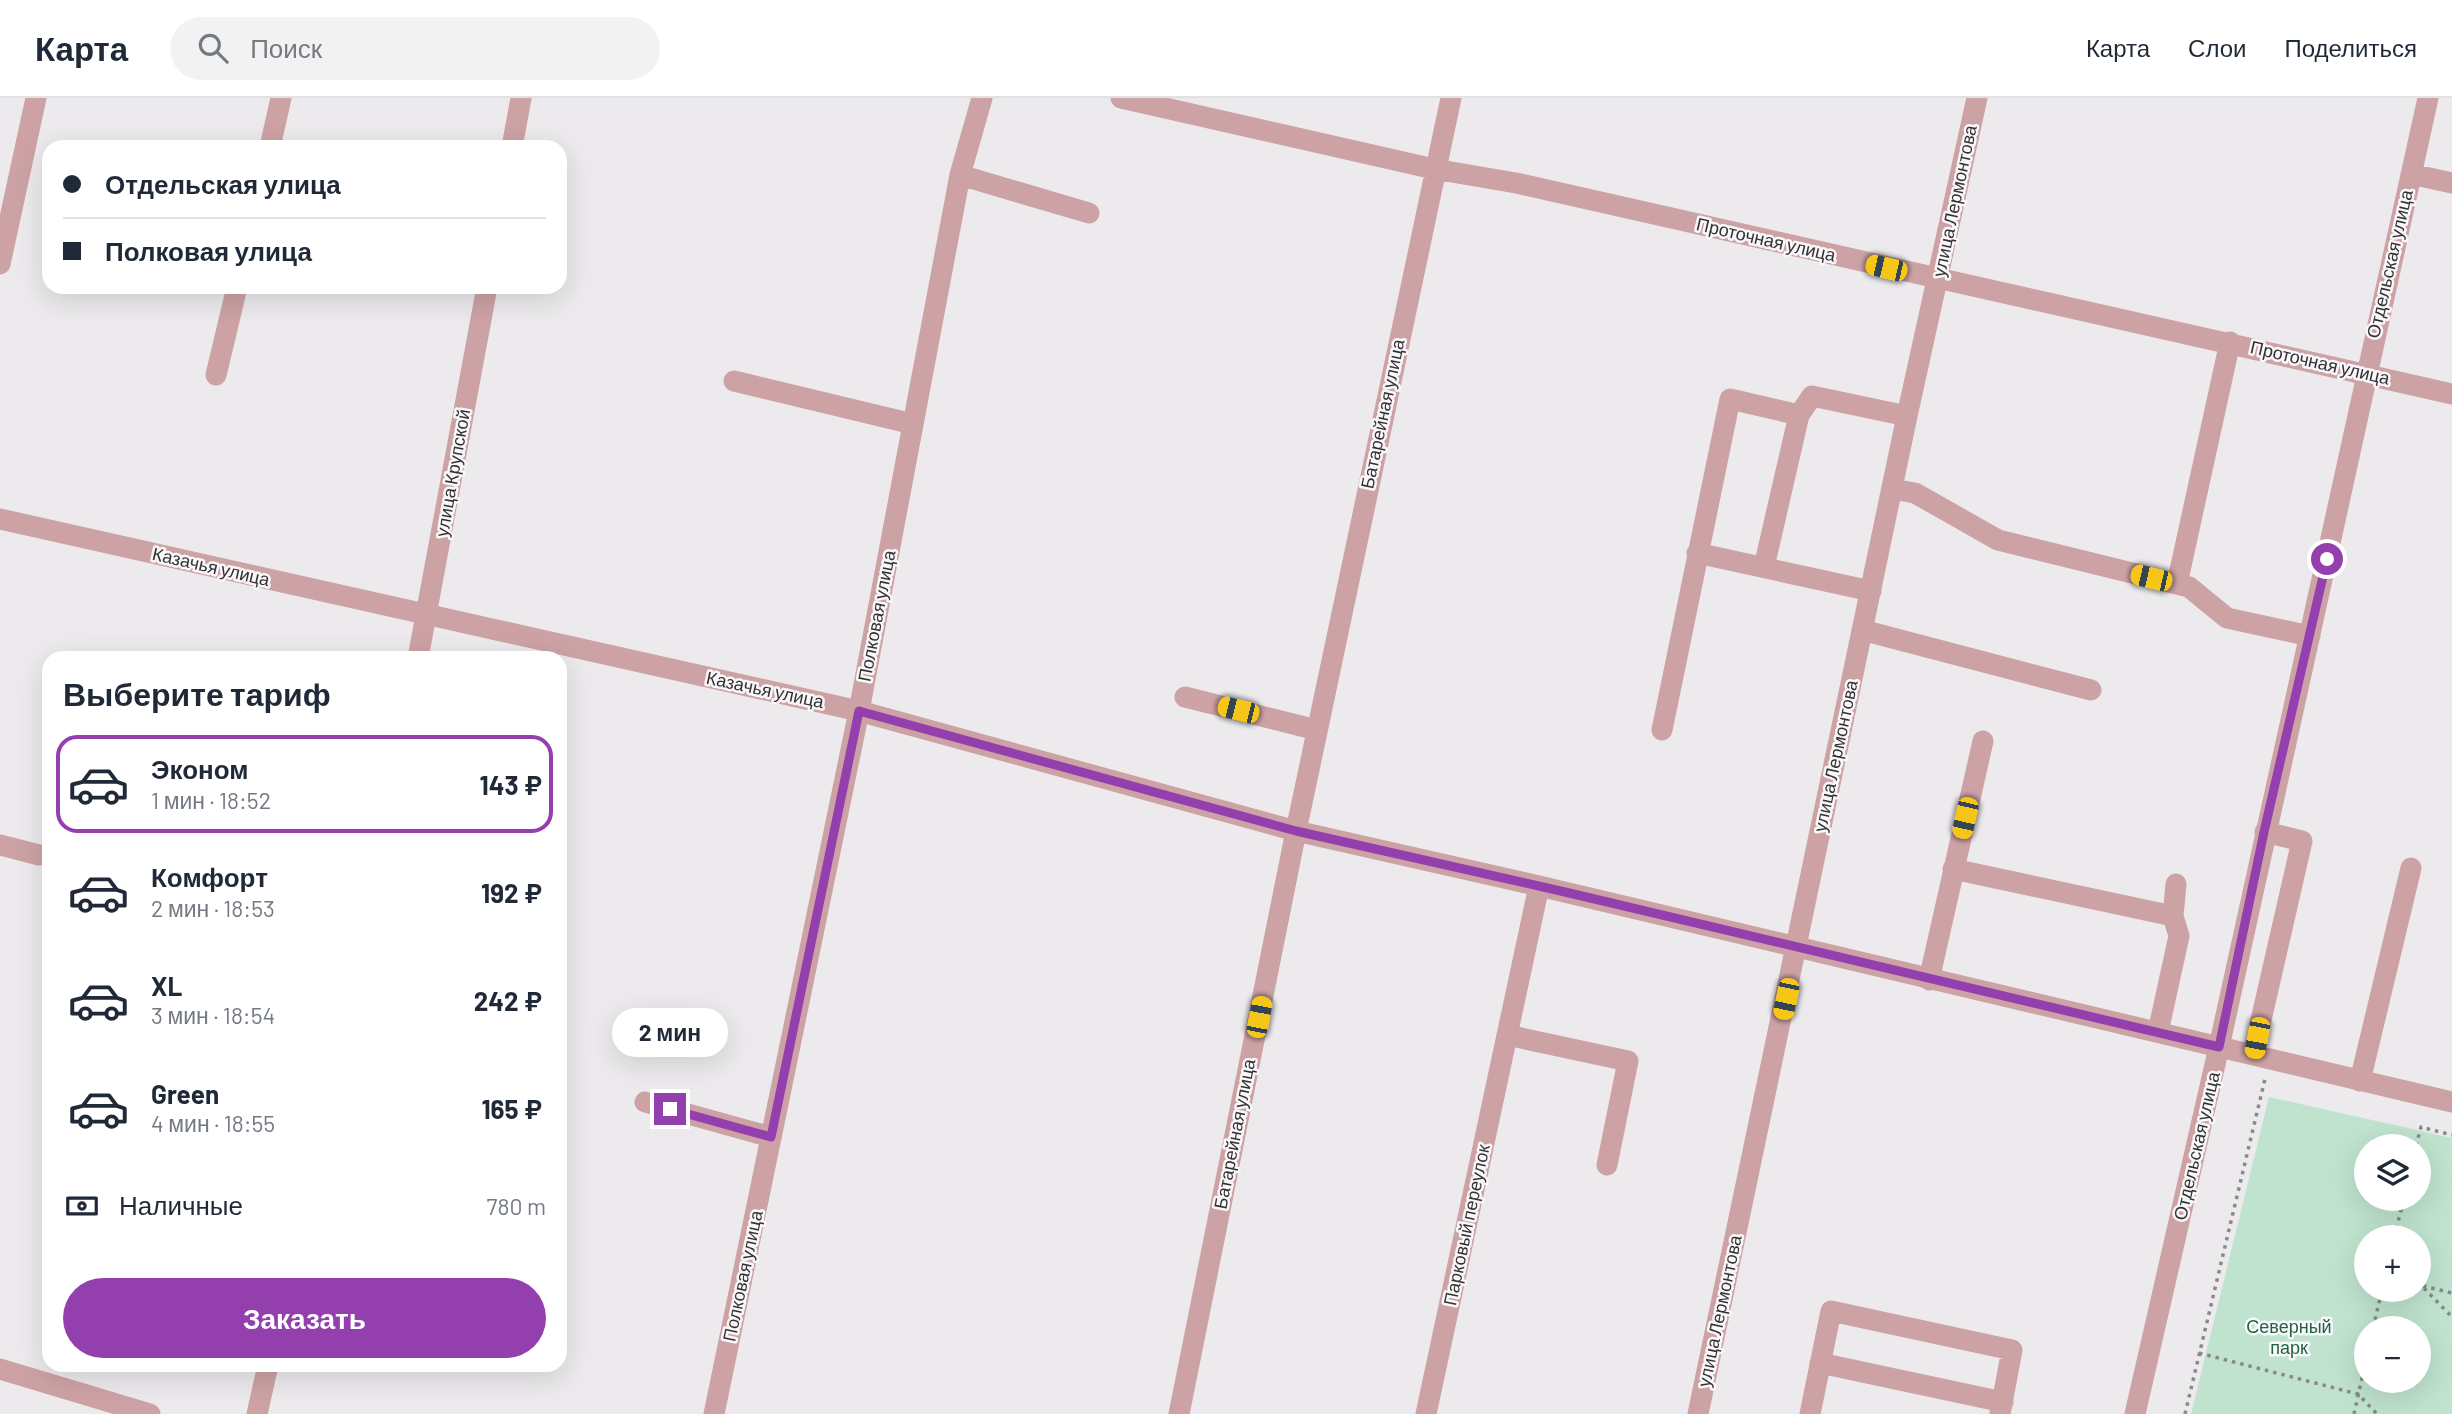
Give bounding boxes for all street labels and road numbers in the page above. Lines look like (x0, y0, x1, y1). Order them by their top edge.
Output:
street label: улица Лермонтова (1927, 122, 1981, 279)
street label: Отдельская улица (2361, 187, 2417, 340)
street label: Проточная улица (1694, 212, 1839, 266)
street label: Проточная улица (2248, 335, 2393, 389)
street label: Батарейная улица (1355, 336, 1409, 491)
street label: улица Крупской (430, 407, 474, 538)
street label: Казачья улица (150, 542, 273, 590)
street label: Полковая улица (852, 547, 900, 683)
street label: Казачья улица (704, 666, 827, 712)
street label: улица Лермонтова (1808, 677, 1862, 834)
street label: Батарейная улица (1209, 1056, 1260, 1211)
street label: Отдельская улица (2168, 1069, 2224, 1222)
street label: Парковый переулок (1438, 1142, 1494, 1307)
street label: Полковая улица (717, 1207, 767, 1343)
street label: улица Лермонтова (1692, 1232, 1746, 1389)

